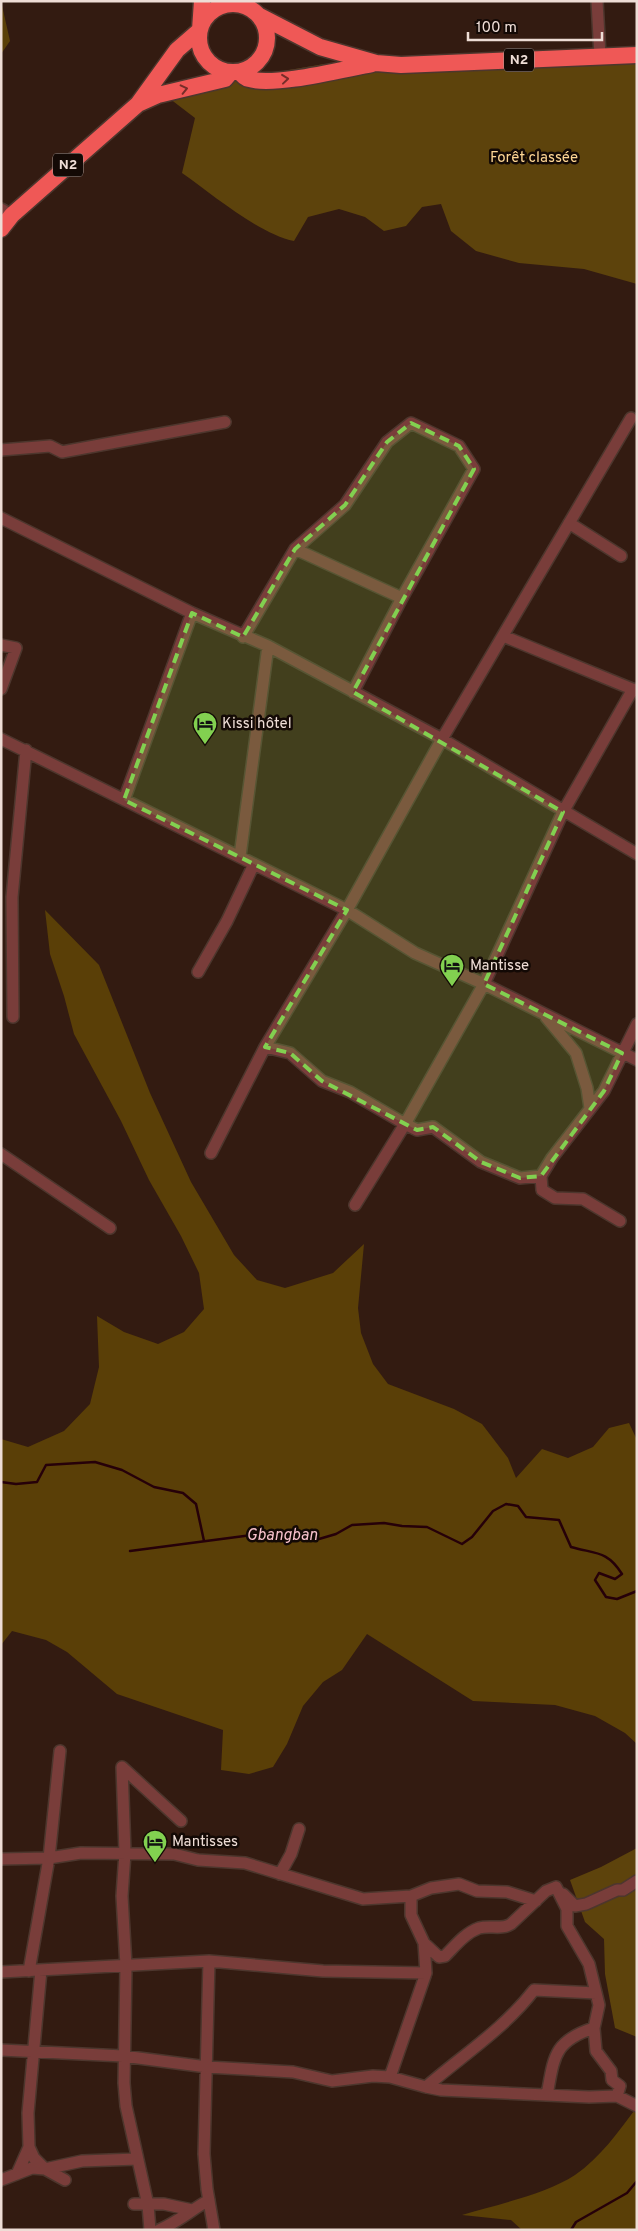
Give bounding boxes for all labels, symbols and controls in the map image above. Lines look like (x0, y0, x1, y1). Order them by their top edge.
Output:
scale bar (468, 10, 602, 42)
text: 100 m (476, 19, 517, 38)
road number: N2 (504, 48, 534, 72)
one-way arrow (282, 74, 290, 85)
one-way arrow (179, 84, 188, 95)
park label: Forêt classée (490, 149, 578, 168)
road number: N2 (53, 154, 83, 176)
hotel icon: Kissi hôtel (192, 711, 218, 745)
place label: Kissi hôtel (222, 715, 292, 734)
hotel icon: Mantisse (439, 953, 465, 987)
place label: Mantisse (470, 957, 529, 976)
water label: Gbangban (247, 1526, 318, 1546)
hotel icon: Mantisses (142, 1829, 168, 1863)
place label: Mantisses (172, 1833, 238, 1852)

